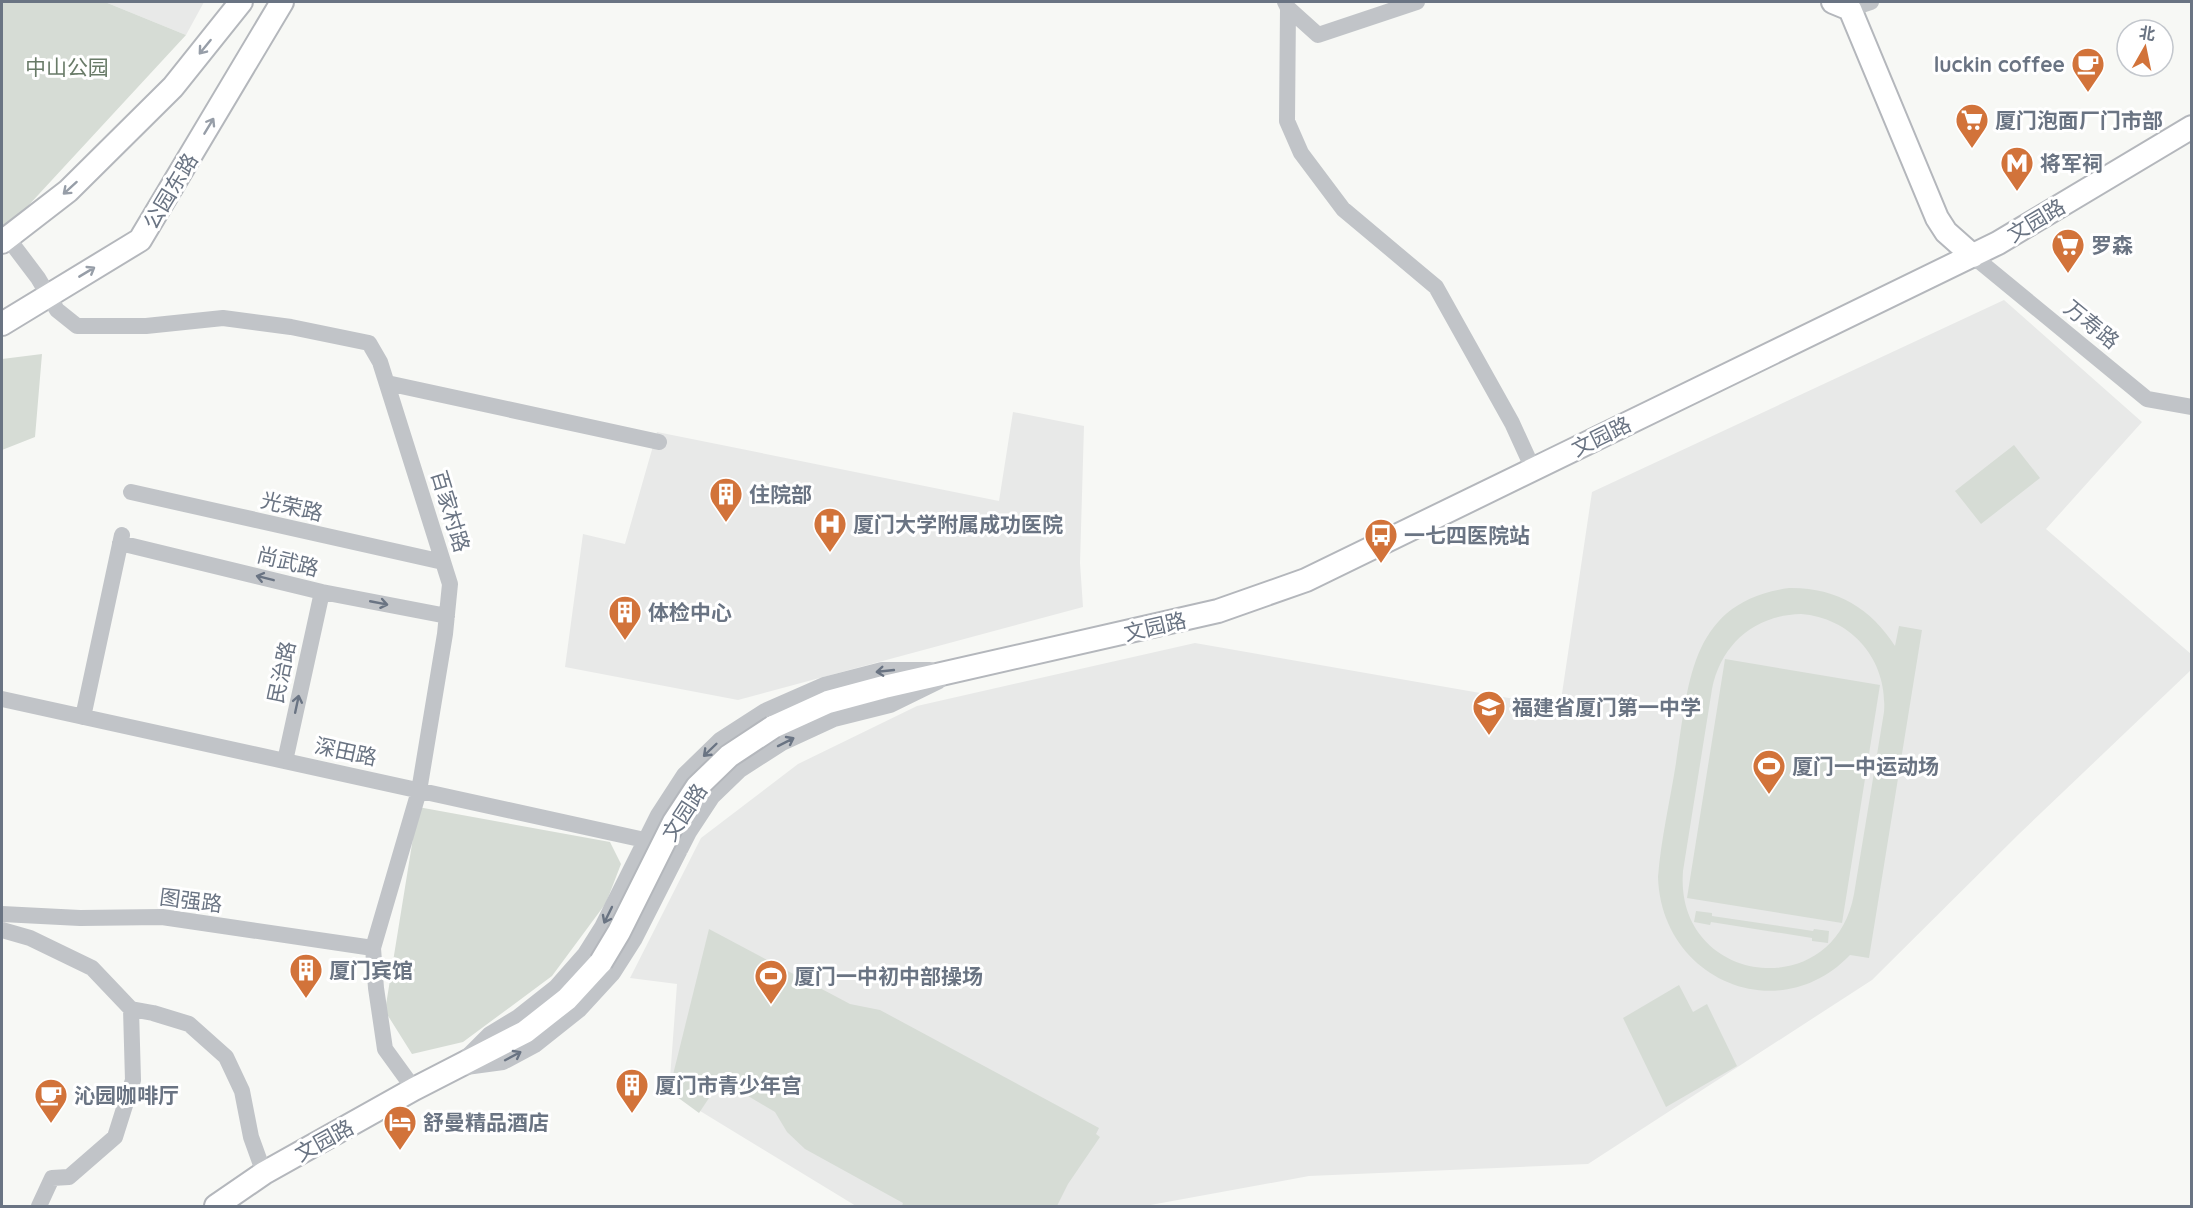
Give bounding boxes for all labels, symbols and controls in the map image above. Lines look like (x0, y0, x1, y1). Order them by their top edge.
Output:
north arrow (2115, 18, 2175, 78)
text: 北 (2138, 22, 2157, 44)
one-way arrow (198, 39, 211, 55)
cafe icon: luckin coffee (2070, 46, 2106, 93)
place label: luckin coffee (1934, 51, 2065, 77)
park label: 中山公园 (25, 54, 109, 80)
supermarket icon: 厦门泡面厂门市部 (1954, 102, 1990, 149)
place label: 厦门泡面厂门市部 (1995, 107, 2163, 133)
one-way arrow (203, 118, 215, 135)
metro station icon: 将军祠 (1999, 145, 2035, 192)
street label: 公园东路 (137, 148, 203, 234)
place label: 将军祠 (2040, 150, 2103, 176)
one-way arrow (63, 181, 78, 195)
street label: 文园路 (2002, 193, 2070, 247)
supermarket icon: 罗森 (2050, 227, 2086, 274)
place label: 罗森 (2091, 232, 2133, 258)
one-way arrow (78, 265, 95, 277)
street label: 万寿路 (2059, 294, 2125, 354)
street label: 文园路 (1567, 411, 1635, 461)
street label: 百家村路 (426, 467, 476, 555)
building icon: 住院部 (708, 476, 744, 523)
place label: 住院部 (749, 481, 812, 507)
street label: 光荣路 (258, 486, 326, 526)
hospital icon: 厦门大学附属成功医院 (812, 506, 848, 553)
place label: 厦门大学附属成功医院 (853, 511, 1063, 537)
bus stop icon: 一七四医院站 (1363, 517, 1399, 564)
place label: 一七四医院站 (1404, 522, 1530, 548)
street label: 尚武路 (254, 541, 322, 581)
one-way arrow (256, 572, 275, 584)
building icon: 体检中心 (607, 594, 643, 641)
one-way arrow (369, 598, 389, 609)
place label: 体检中心 (648, 599, 732, 625)
street label: 文园路 (1121, 606, 1189, 646)
street label: 民治路 (262, 638, 300, 706)
one-way arrow (875, 666, 895, 677)
school or university icon: 福建省厦门第一中学 (1471, 689, 1507, 736)
place label: 福建省厦门第一中学 (1512, 694, 1701, 720)
one-way arrow (292, 695, 303, 714)
street label: 深田路 (312, 732, 380, 770)
one-way arrow (776, 736, 794, 747)
one-way arrow (702, 743, 717, 757)
sports icon: 厦门一中运动场 (1751, 748, 1787, 795)
place label: 厦门一中运动场 (1792, 753, 1939, 779)
street label: 文园路 (656, 779, 712, 845)
street label: 图强路 (158, 883, 224, 917)
one-way arrow (602, 906, 614, 924)
building icon: 厦门宾馆 (288, 952, 324, 999)
place label: 厦门宾馆 (329, 957, 413, 983)
sports icon: 厦门一中初中部操场 (753, 958, 789, 1005)
place label: 厦门一中初中部操场 (794, 963, 983, 989)
one-way arrow (504, 1050, 521, 1062)
building icon: 厦门市青少年宫 (614, 1067, 650, 1114)
place label: 厦门市青少年宫 (655, 1072, 802, 1098)
cafe icon: 沁园咖啡厅 (33, 1077, 69, 1124)
place label: 沁园咖啡厅 (74, 1082, 179, 1108)
hotel icon: 舒曼精品酒店 (382, 1104, 418, 1151)
place label: 舒曼精品酒店 (423, 1109, 549, 1135)
street label: 文园路 (290, 1113, 358, 1167)

